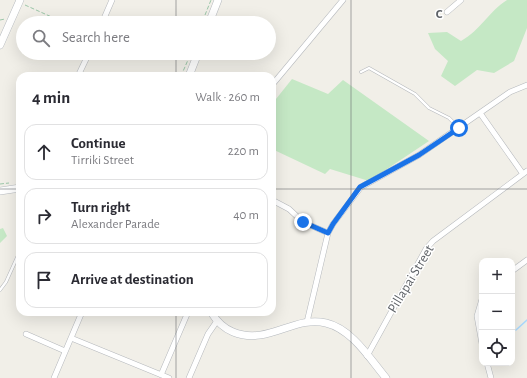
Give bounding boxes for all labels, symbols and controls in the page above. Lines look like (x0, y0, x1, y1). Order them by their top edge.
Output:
text: C (436, 8, 443, 21)
search box (16, 16, 276, 60)
icon: search (30, 27, 52, 49)
text: Search here (62, 30, 130, 45)
text: 4 min (32, 89, 70, 106)
text: Walk · 260 m (195, 91, 260, 104)
route start (450, 119, 468, 137)
text: Continue (71, 136, 126, 151)
icon: ahead (33, 141, 55, 163)
text: 220 m (228, 145, 259, 158)
text: Tirriki Street (71, 154, 134, 167)
text: Turn right (71, 200, 130, 215)
icon: right (33, 205, 55, 227)
text: 40 m (233, 209, 259, 222)
route end (294, 213, 312, 231)
text: Alexander Parade (71, 218, 160, 231)
street label: Pillapai Street (385, 242, 437, 315)
map controls (479, 258, 515, 366)
button: + (479, 258, 515, 294)
icon: arrive (33, 269, 55, 291)
text: Arrive at destination (71, 272, 194, 287)
button: − (479, 294, 515, 330)
button: locate (479, 330, 515, 366)

